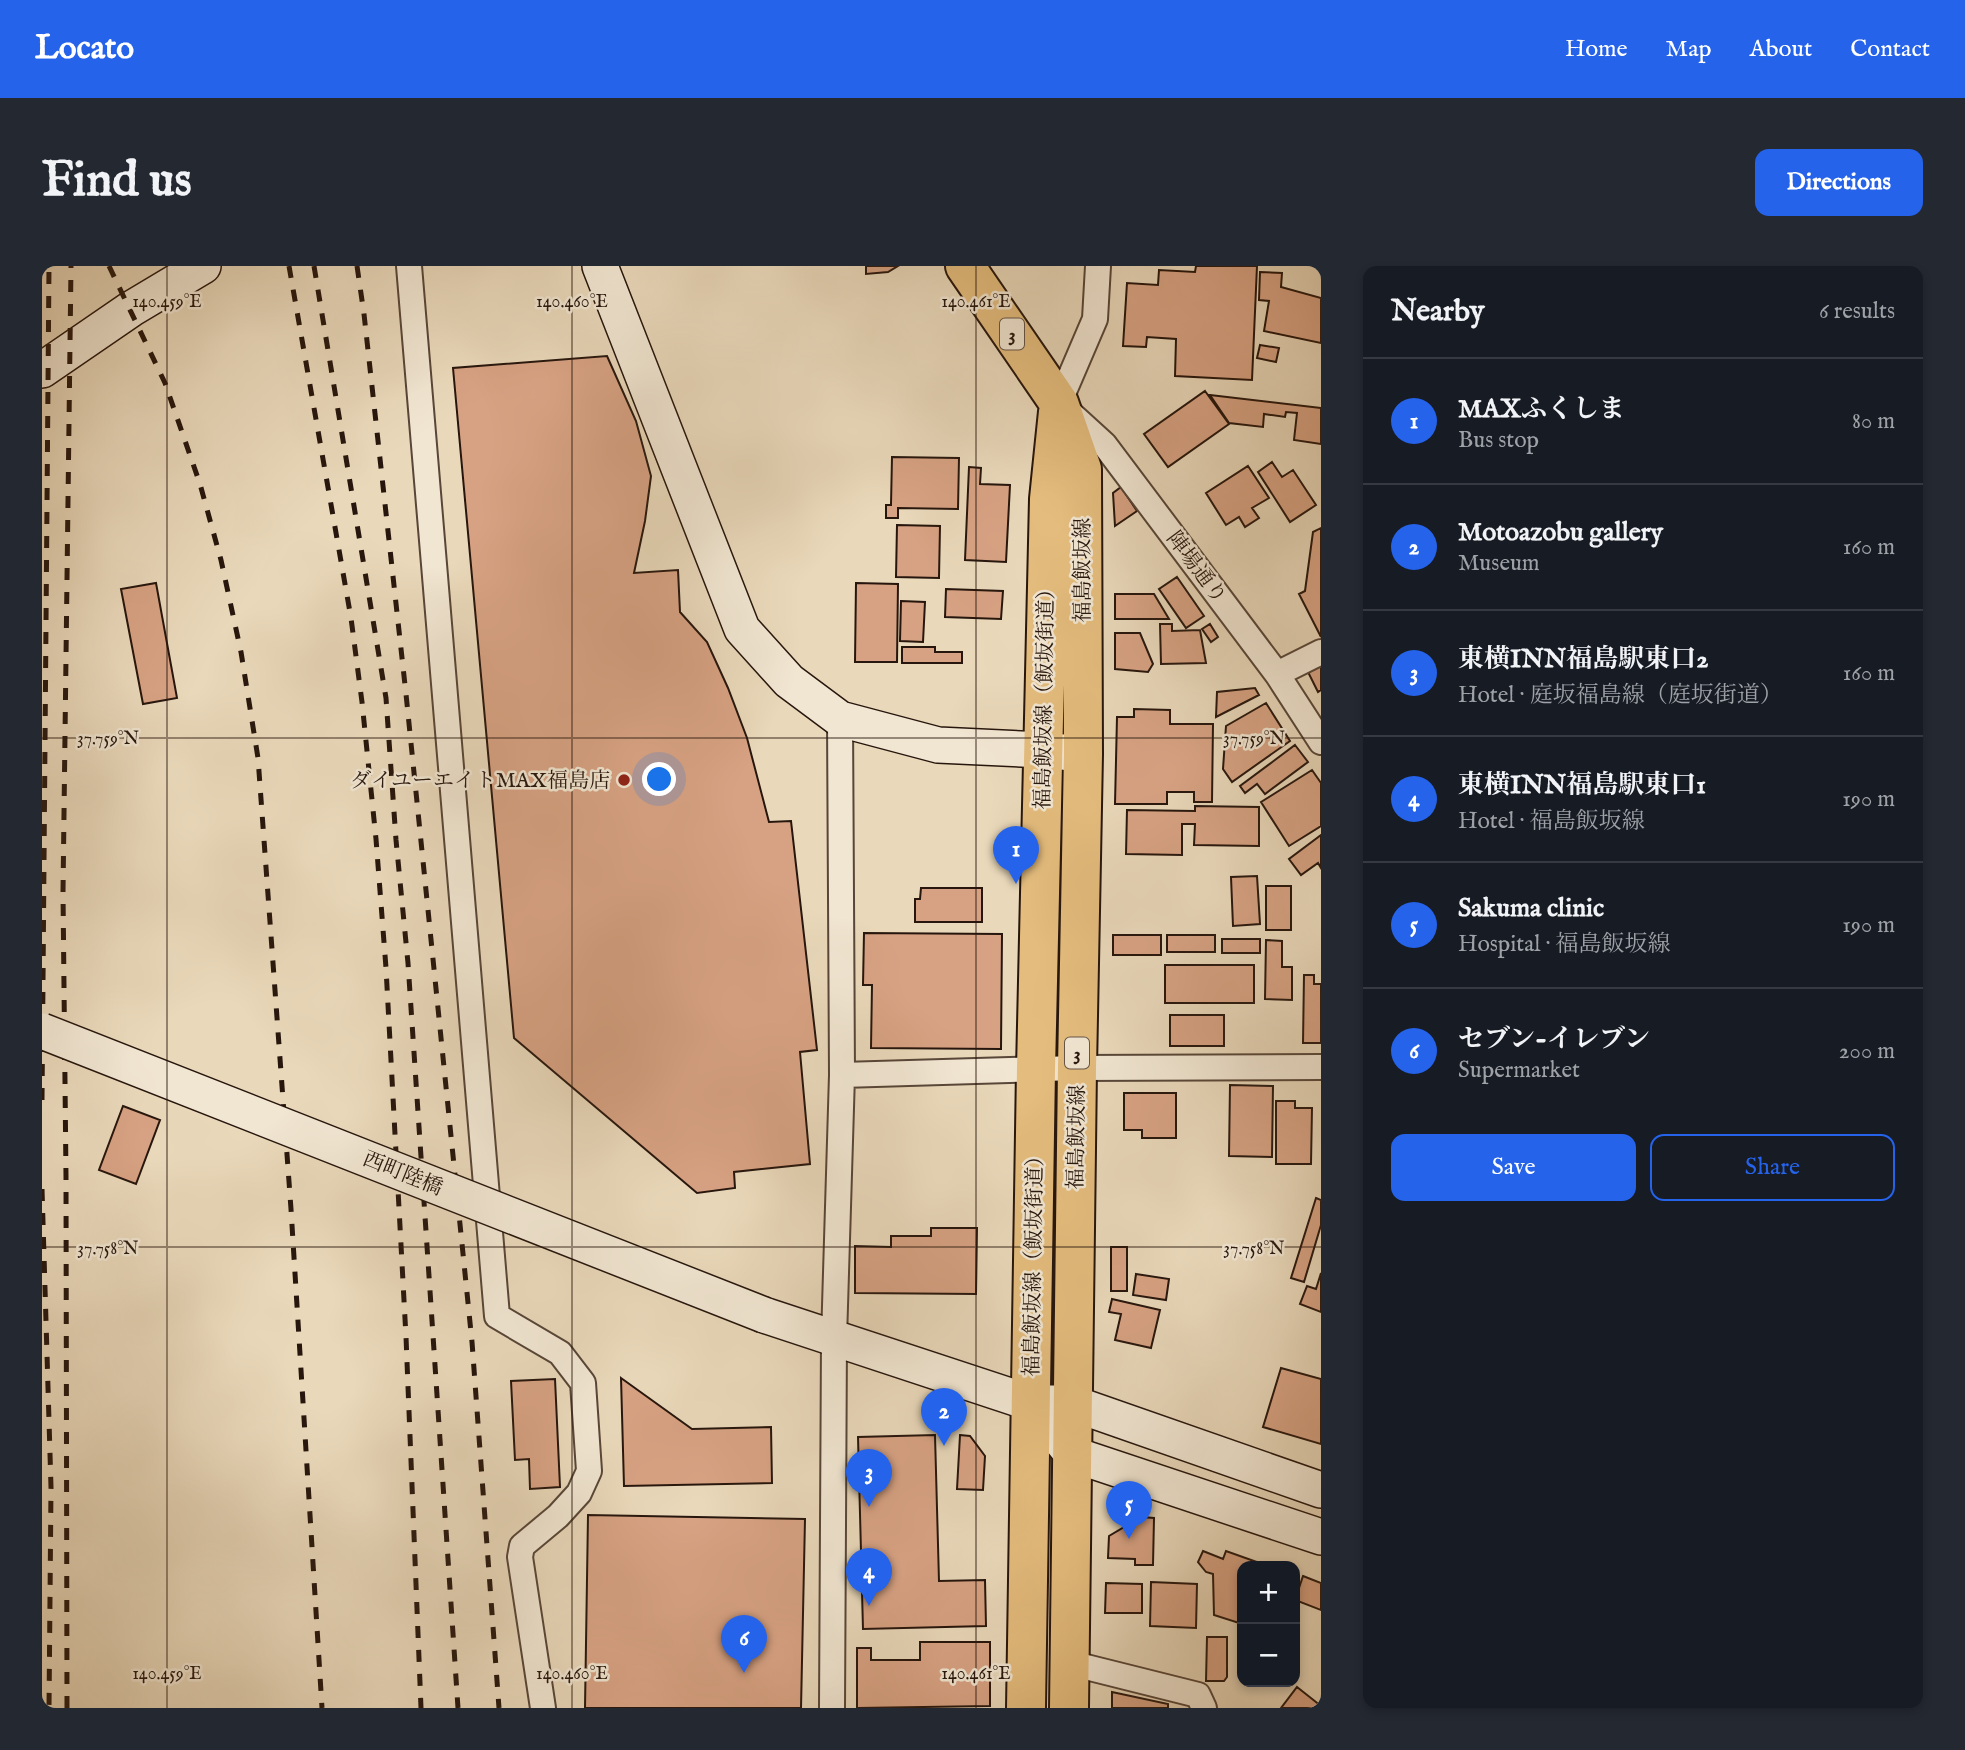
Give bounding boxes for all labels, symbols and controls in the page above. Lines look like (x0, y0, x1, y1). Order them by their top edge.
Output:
text: Locato (35, 28, 134, 70)
text: Home (1565, 34, 1628, 65)
text: Map (1666, 34, 1712, 65)
text: About (1750, 34, 1812, 65)
text: Contact (1850, 34, 1930, 65)
button: Directions (1755, 149, 1923, 216)
text: Find us (42, 151, 192, 213)
text: 140.459°E (132, 291, 202, 314)
text: 140.460°E (536, 291, 608, 314)
text: 140.461°E (941, 291, 1011, 314)
text: Nearby (1391, 293, 1484, 331)
text: 6 results (1819, 297, 1895, 326)
road number: 3 (1000, 318, 1024, 349)
text: MAXふくしま (1458, 393, 1625, 426)
text: 1 (1410, 407, 1418, 436)
text: 80 m (1852, 407, 1895, 436)
text: Bus stop (1458, 426, 1539, 455)
text: Motoazobu gallery (1458, 516, 1663, 549)
street label: 福島飯坂線 (1070, 518, 1097, 623)
street label: 陣場通り (1160, 526, 1232, 610)
text: 2 (1409, 533, 1419, 562)
text: 160 m (1843, 533, 1895, 562)
text: Museum (1458, 549, 1540, 578)
street label: 福島飯坂線（飯坂街道） (1030, 578, 1061, 810)
text: 東横INN福島駅東口2 (1458, 643, 1708, 676)
text: 3 (1410, 659, 1418, 688)
text: 160 m (1843, 659, 1895, 688)
text: Hotel · 庭坂福島線（庭坂街道） (1458, 681, 1783, 710)
text: 37.759°N (77, 728, 139, 751)
text: 37.759°N (1223, 728, 1285, 751)
your location (642, 762, 676, 796)
place label: ダイユーエイトMAX福島店 (350, 768, 610, 795)
text: 東横INN福島駅東口1 (1458, 769, 1706, 802)
marker: ダイユーエイトMAX福島店 (616, 772, 632, 788)
text: 4 (1408, 785, 1420, 814)
text: 190 m (1842, 785, 1895, 814)
text: Hotel · 福島飯坂線 (1458, 807, 1645, 836)
pin: 1 (993, 826, 1039, 884)
text: Sakuma clinic (1458, 892, 1604, 925)
text: 5 (1410, 911, 1418, 940)
text: 190 m (1842, 911, 1895, 940)
text: Hospital · 福島飯坂線 (1458, 930, 1671, 959)
text: セブン-イレブン (1458, 1023, 1650, 1056)
text: 6 (1409, 1037, 1419, 1066)
text: 200 m (1839, 1037, 1895, 1066)
road number: 3 (1065, 1038, 1089, 1068)
text: Supermarket (1458, 1056, 1580, 1085)
street label: 福島飯坂線 (1063, 1084, 1092, 1190)
button: Save (1391, 1134, 1636, 1201)
button: Share (1650, 1134, 1895, 1201)
street label: 福島飯坂線（飯坂街道） (1019, 1145, 1050, 1377)
street label: 西町陸橋 (358, 1146, 446, 1203)
text: 37.758°N (77, 1238, 139, 1261)
text: 37.758°N (1223, 1238, 1285, 1261)
pin: 2 (921, 1388, 967, 1446)
pin: 3 (846, 1449, 892, 1507)
pin: 5 (1106, 1481, 1152, 1539)
pin: 4 (846, 1548, 892, 1606)
map controls (1237, 1561, 1300, 1687)
button: + (1237, 1561, 1300, 1624)
pin: 6 (721, 1615, 767, 1673)
button: − (1237, 1624, 1300, 1687)
text: 140.459°E (132, 1663, 202, 1686)
text: 140.460°E (536, 1663, 608, 1686)
text: 140.461°E (941, 1663, 1011, 1686)

